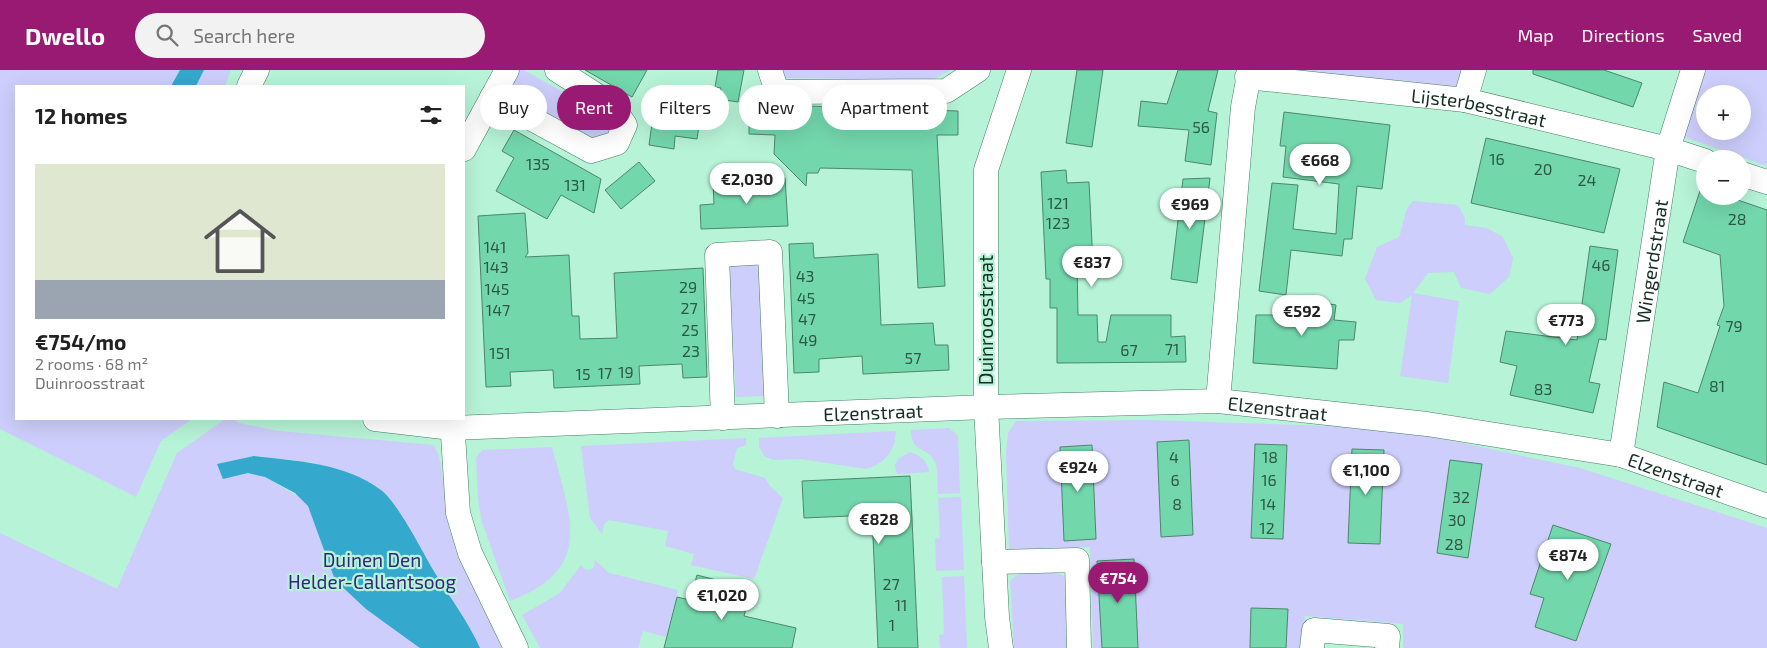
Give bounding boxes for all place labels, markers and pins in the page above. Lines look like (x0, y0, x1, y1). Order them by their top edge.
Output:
pin: €668 (1290, 144, 1350, 186)
pin: €2,030 (706, 162, 788, 205)
pin: €969 (1160, 188, 1220, 230)
pin: €837 (1062, 246, 1122, 288)
pin: €592 (1272, 294, 1332, 337)
pin: €773 (1536, 304, 1596, 346)
pin: €924 (1048, 450, 1108, 493)
pin: €1,100 (1325, 454, 1407, 496)
pin: €828 (849, 502, 909, 545)
pin: €874 (1538, 538, 1598, 581)
pin: €754 (1088, 562, 1148, 604)
pin: €1,020 (681, 578, 763, 621)

